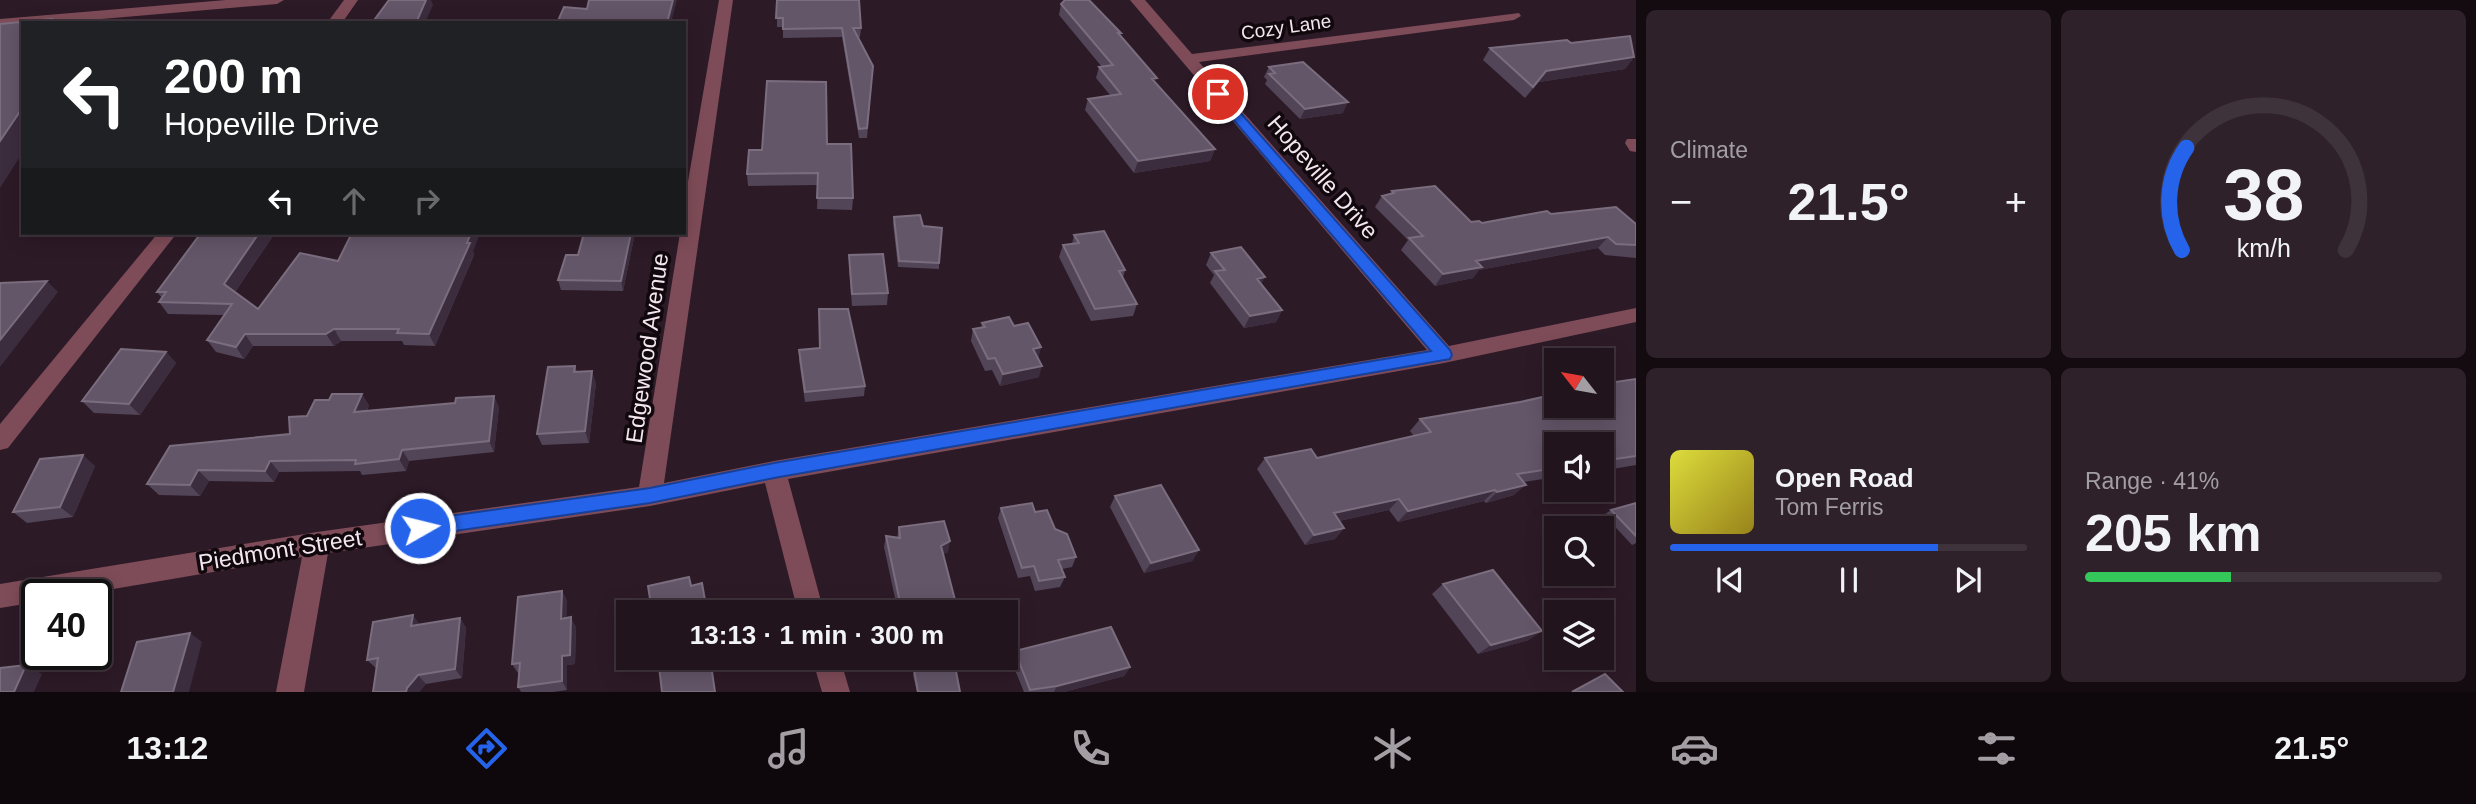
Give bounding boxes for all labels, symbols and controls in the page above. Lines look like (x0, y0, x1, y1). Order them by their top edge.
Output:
street label: Cozy Lane (1240, 10, 1332, 44)
icon: left (49, 49, 140, 140)
text: 200 m (164, 49, 303, 103)
pin (1188, 64, 1248, 124)
icon: arrive (1199, 75, 1237, 113)
text: Hopeville Drive (164, 106, 379, 142)
street label: Hopeville Drive (1262, 110, 1384, 244)
text: Climate (1670, 137, 1748, 163)
text: 38 (2223, 154, 2304, 235)
text: 21.5° (1787, 173, 1910, 231)
text: − (1670, 181, 1692, 223)
text: + (2005, 181, 2027, 223)
icon: left (262, 182, 300, 220)
icon: ahead (335, 182, 373, 220)
icon: right (408, 182, 446, 220)
text: km/h (2236, 234, 2291, 262)
street label: Edgewood Avenue (621, 251, 673, 445)
north arrow (1544, 348, 1614, 418)
map controls (1544, 348, 1614, 670)
button: sound (1544, 432, 1614, 502)
text: Open Road (1775, 463, 1914, 493)
text: Range · 41% (2085, 468, 2219, 494)
position arrow (383, 491, 457, 565)
text: Tom Ferris (1775, 494, 1884, 520)
text: 205 km (2085, 504, 2261, 562)
button: search (1544, 516, 1614, 586)
street label: Piedmont Street (197, 524, 364, 576)
icon: previous (1711, 561, 1749, 599)
icon: pause (1830, 561, 1868, 599)
icon: next (1949, 561, 1987, 599)
speed limit sign: 40 (21, 579, 112, 670)
button: layers (1544, 600, 1614, 670)
text: 13:13 · 1 min · 300 m (690, 620, 944, 650)
icon: directions (462, 724, 511, 773)
icon: music (764, 724, 813, 773)
icon: phone (1066, 724, 1115, 773)
icon: climate (1368, 724, 1417, 773)
icon: car (1670, 724, 1719, 773)
icon: filters (1972, 724, 2021, 773)
text: 13:12 (127, 730, 208, 766)
text: 21.5° (2274, 730, 2349, 766)

